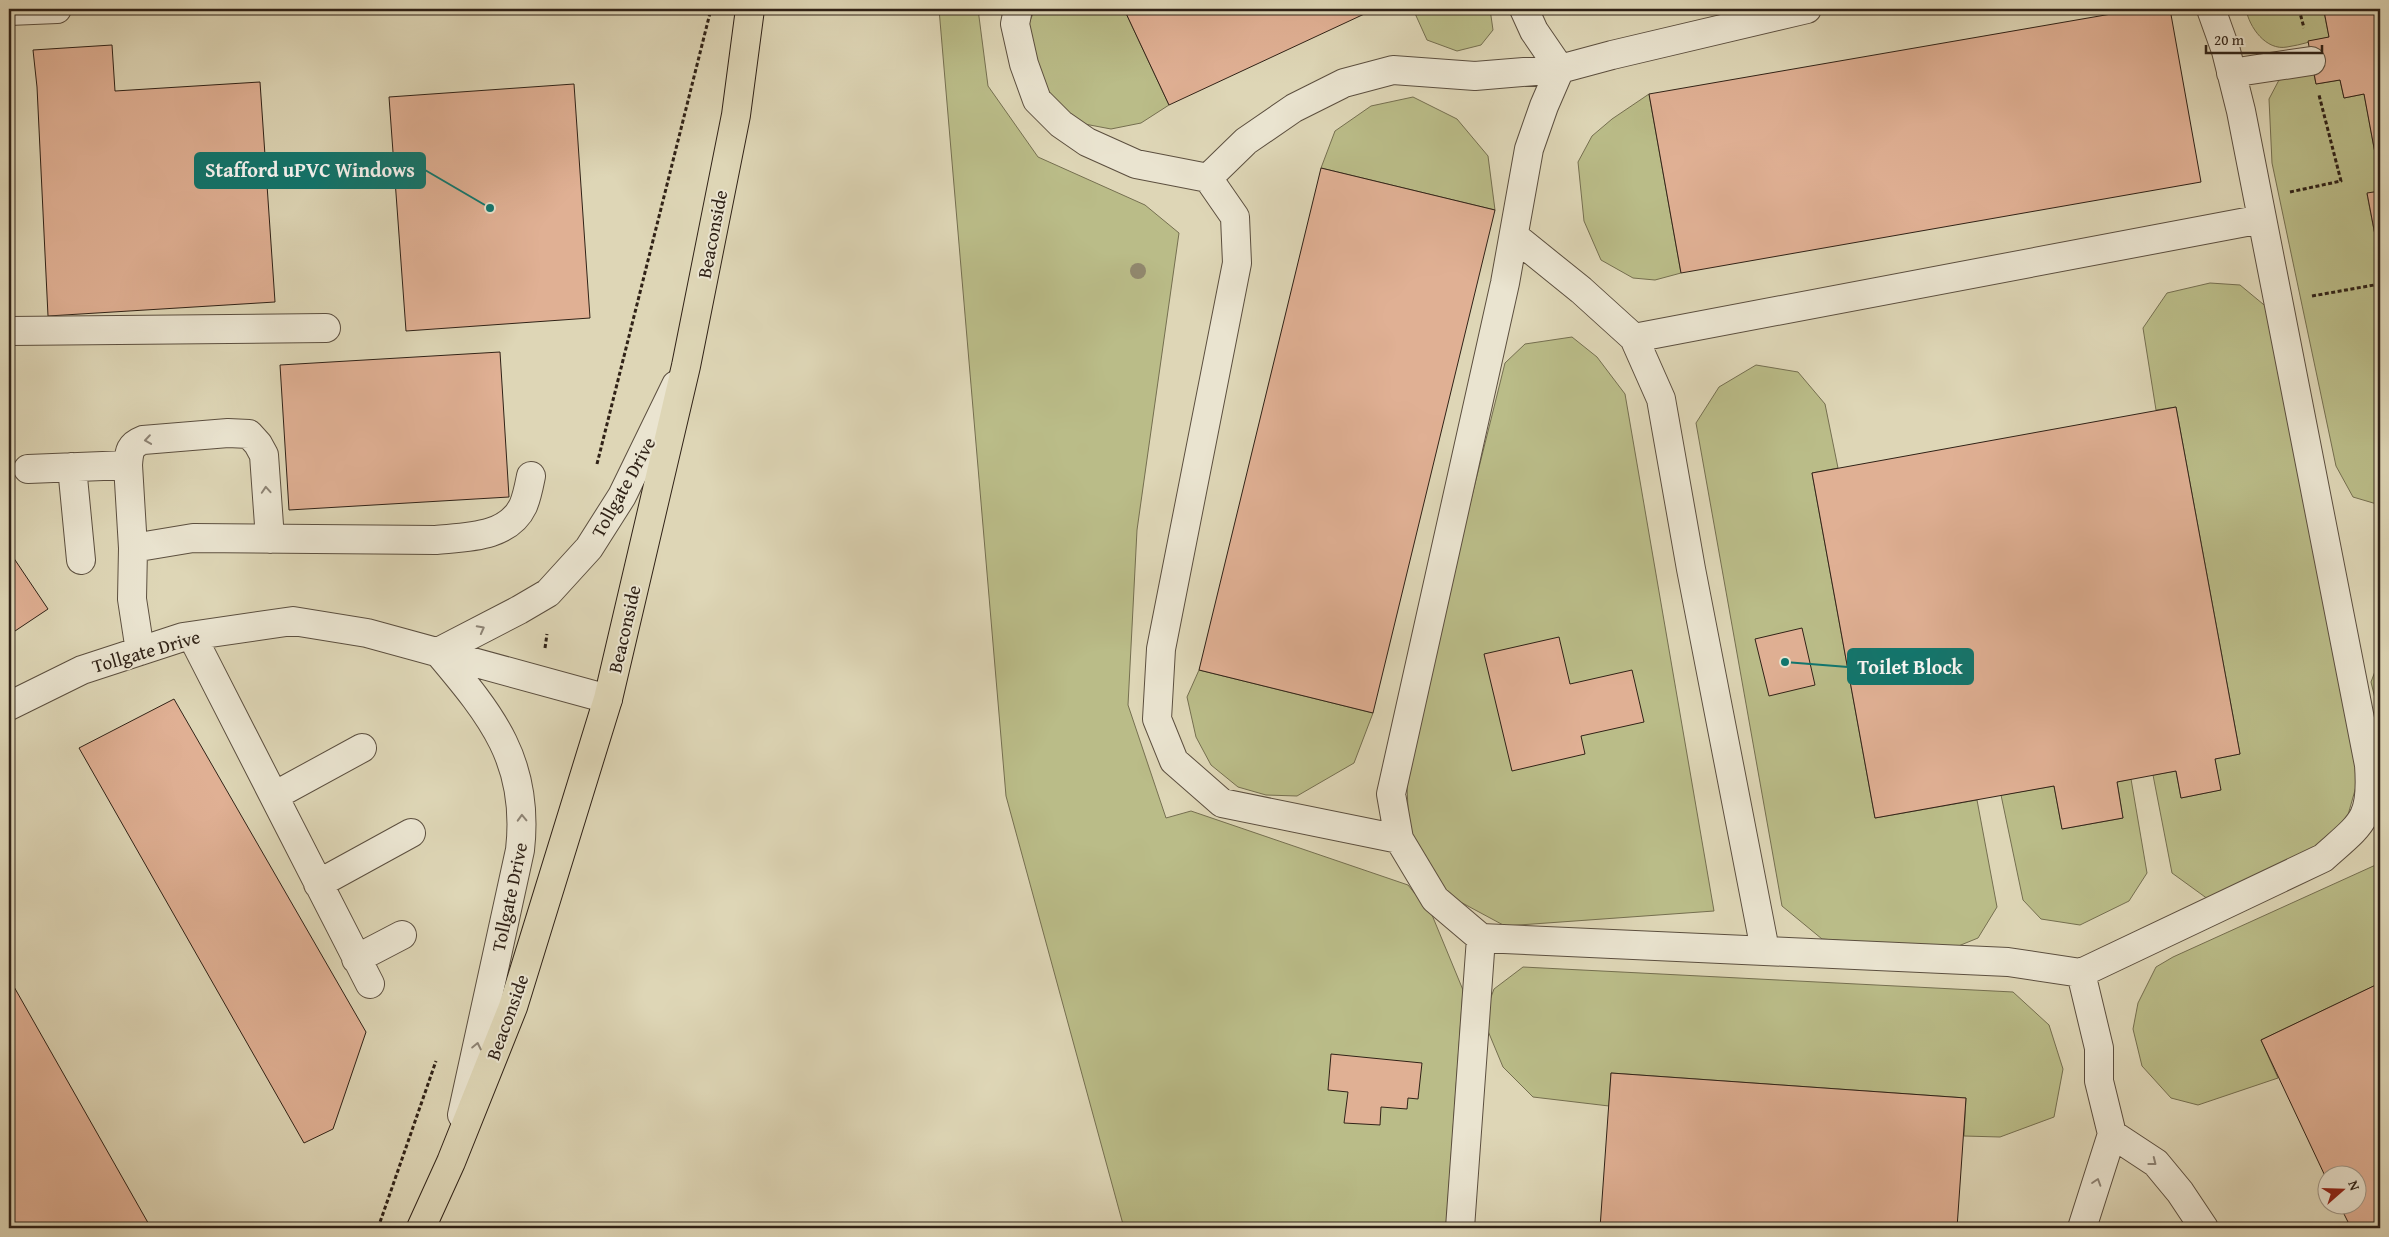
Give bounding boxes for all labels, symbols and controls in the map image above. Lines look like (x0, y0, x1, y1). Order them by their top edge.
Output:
scale bar (2206, 22, 2323, 54)
text: 20 m (2214, 29, 2245, 50)
callout: Stafford uPVC Windows (195, 153, 425, 188)
text: Stafford uPVC Windows (205, 155, 415, 184)
street label: Beaconside (690, 187, 734, 281)
street label: Tollgate Drive (584, 432, 662, 542)
one-way arrow (143, 434, 151, 445)
one-way arrow (261, 486, 272, 494)
street label: Beaconside (600, 582, 648, 676)
street label: Tollgate Drive (89, 622, 203, 680)
one-way arrow (476, 625, 485, 635)
callout: Toilet Block (1848, 649, 1973, 684)
text: Toilet Block (1857, 652, 1963, 681)
one-way arrow (517, 814, 527, 822)
street label: Tollgate Drive (484, 840, 534, 954)
street label: Beaconside (479, 970, 535, 1064)
one-way arrow (471, 1041, 482, 1050)
one-way arrow (2147, 1156, 2156, 1165)
north arrow (2316, 1164, 2366, 1214)
one-way arrow (2091, 1178, 2101, 1187)
text: N (2343, 1178, 2365, 1194)

